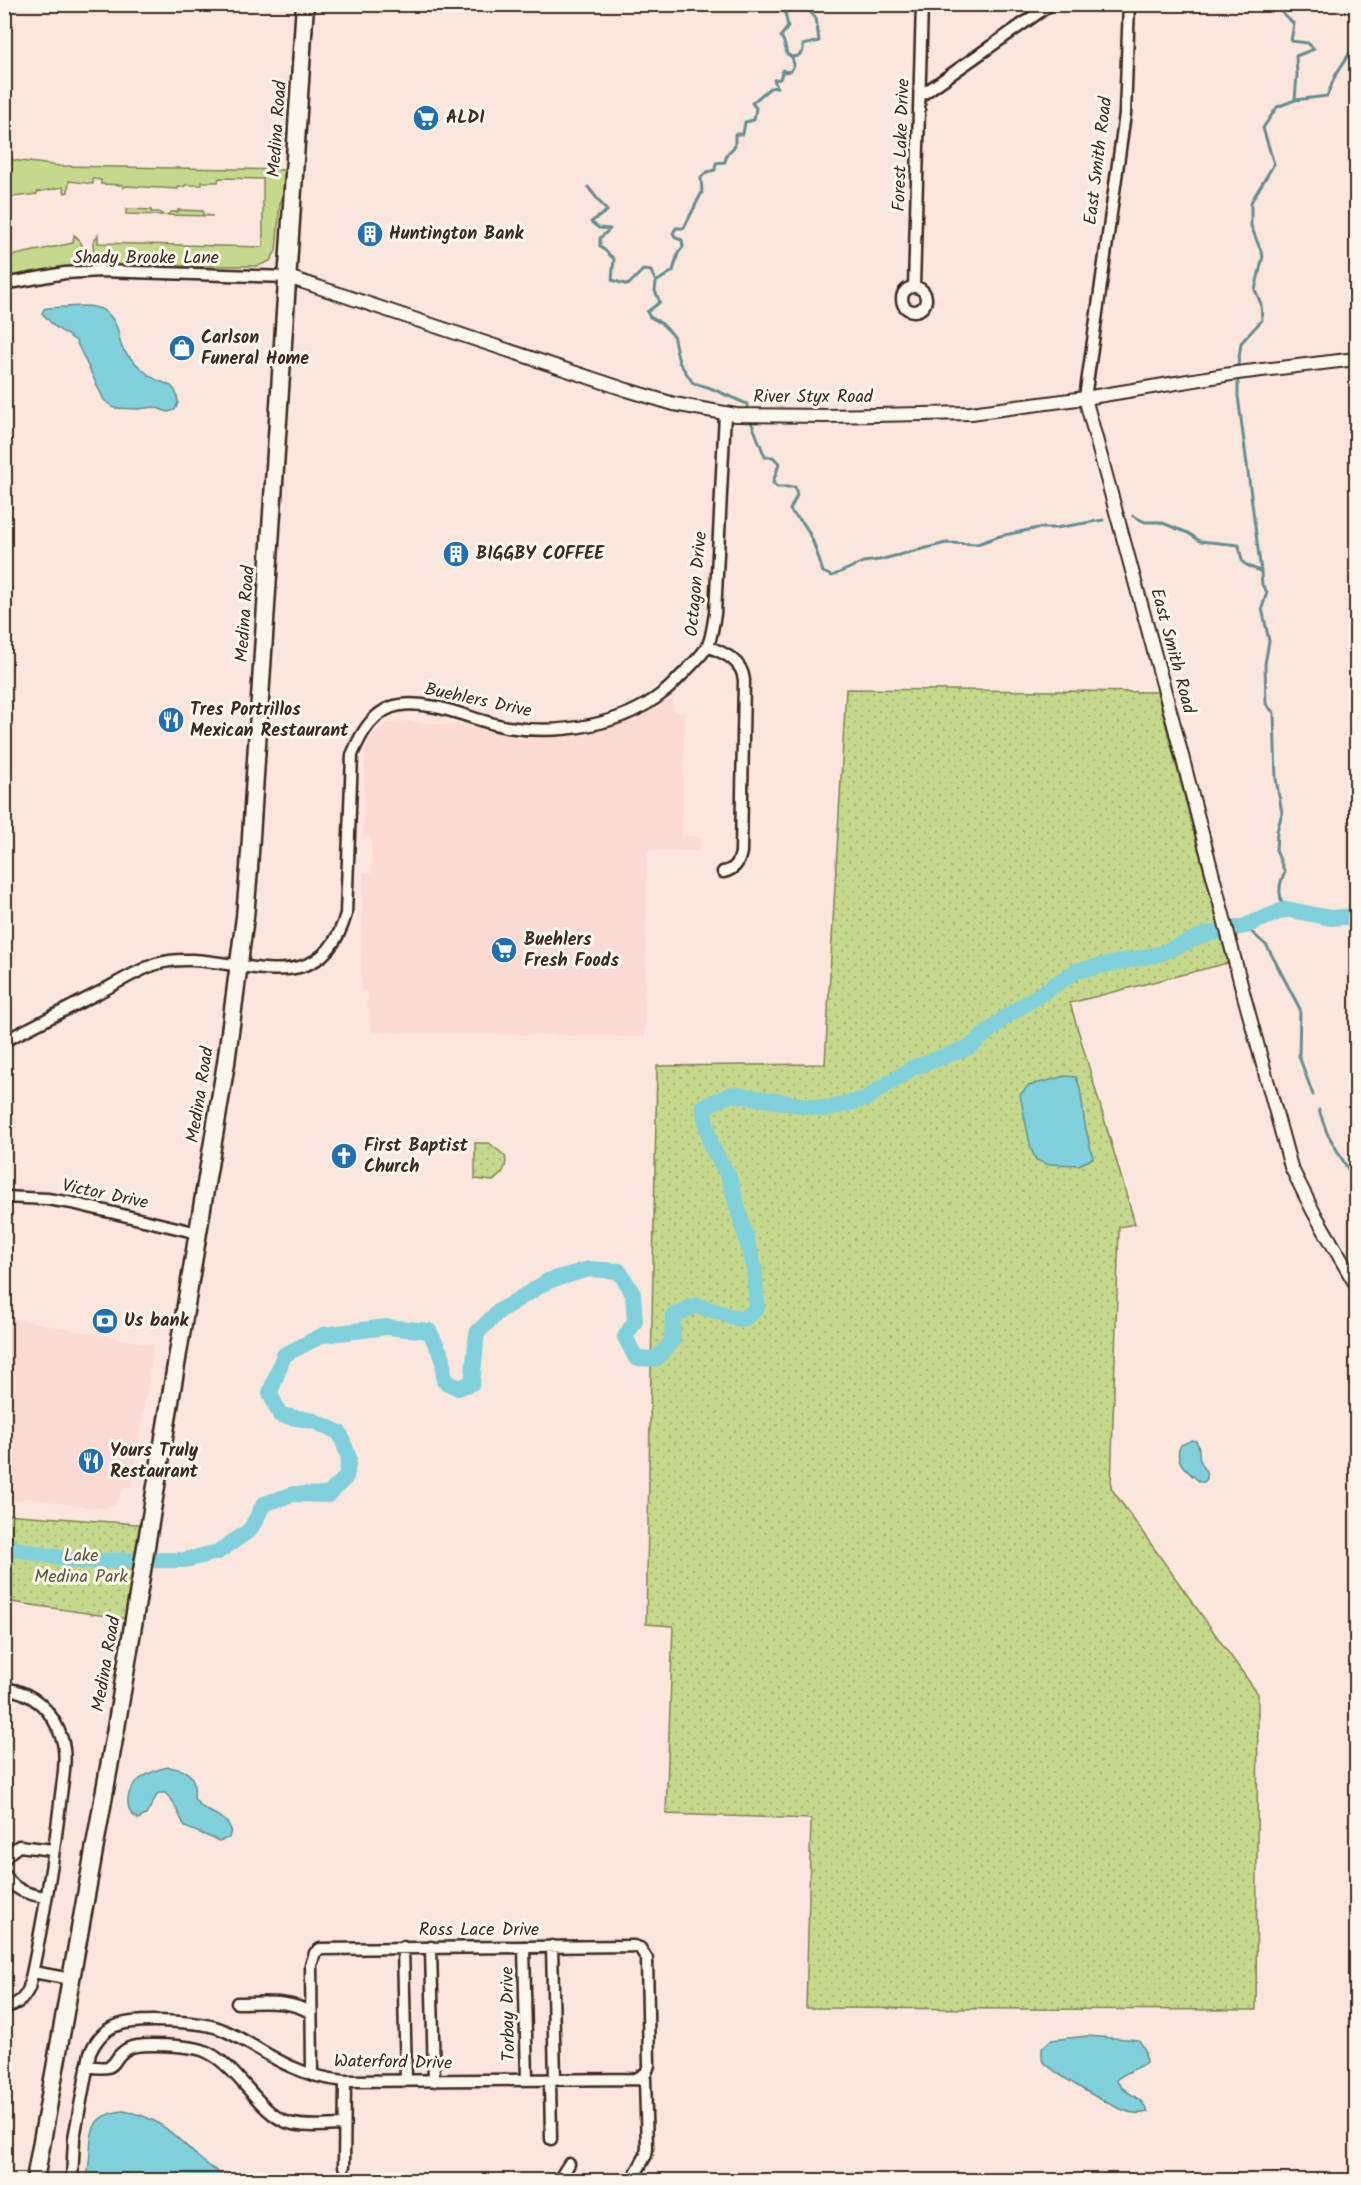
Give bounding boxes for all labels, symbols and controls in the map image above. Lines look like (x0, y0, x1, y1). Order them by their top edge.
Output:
street label: Forest Lake Drive (885, 78, 919, 212)
street label: Medina Road (260, 79, 296, 178)
street label: East Smith Road (1077, 94, 1121, 227)
supermarket icon: ALDI (411, 103, 441, 133)
place label: ALDI (446, 104, 485, 133)
building icon: Huntington Bank (355, 219, 385, 249)
place label: Huntington Bank (389, 220, 524, 249)
street label: Shady Brooke Lane (73, 244, 219, 273)
place label: Carlson Funeral Home (201, 324, 309, 374)
shop icon: Carlson Funeral Home (167, 333, 197, 363)
street label: River Styx Road (753, 383, 874, 412)
street label: Octagon Drive (678, 530, 716, 638)
building icon: BIGGBY COFFEE (441, 539, 471, 569)
place label: BIGGBY COFFEE (476, 540, 605, 569)
street label: Medina Road (228, 564, 264, 663)
street label: East Smith Road (1141, 585, 1203, 718)
street label: Buehlers Drive (422, 676, 534, 726)
place label: Tres Portrillos Mexican Restaurant (190, 696, 349, 746)
restaurant icon: Tres Portrillos Mexican Restaurant (156, 705, 186, 735)
place label: Buehlers Fresh Foods (524, 926, 619, 976)
supermarket icon: Buehlers Fresh Foods (489, 935, 519, 965)
street label: Medina Road (179, 1044, 223, 1145)
place label: First Baptist Church (364, 1132, 469, 1182)
church icon: First Baptist Church (329, 1141, 359, 1171)
street label: Victor Drive (59, 1172, 151, 1218)
bank icon: Us bank (90, 1306, 120, 1336)
place label: Us bank (124, 1307, 189, 1336)
place label: Yours Truly Restaurant (110, 1437, 199, 1487)
restaurant icon: Yours Truly Restaurant (76, 1446, 106, 1476)
park label: Lake Medina Park (34, 1542, 128, 1592)
street label: Medina Road (84, 1613, 130, 1714)
street label: Ross Lace Drive (419, 1916, 539, 1945)
street label: Torbay Drive (494, 1966, 524, 2062)
street label: Waterford Drive (334, 2047, 452, 2079)

